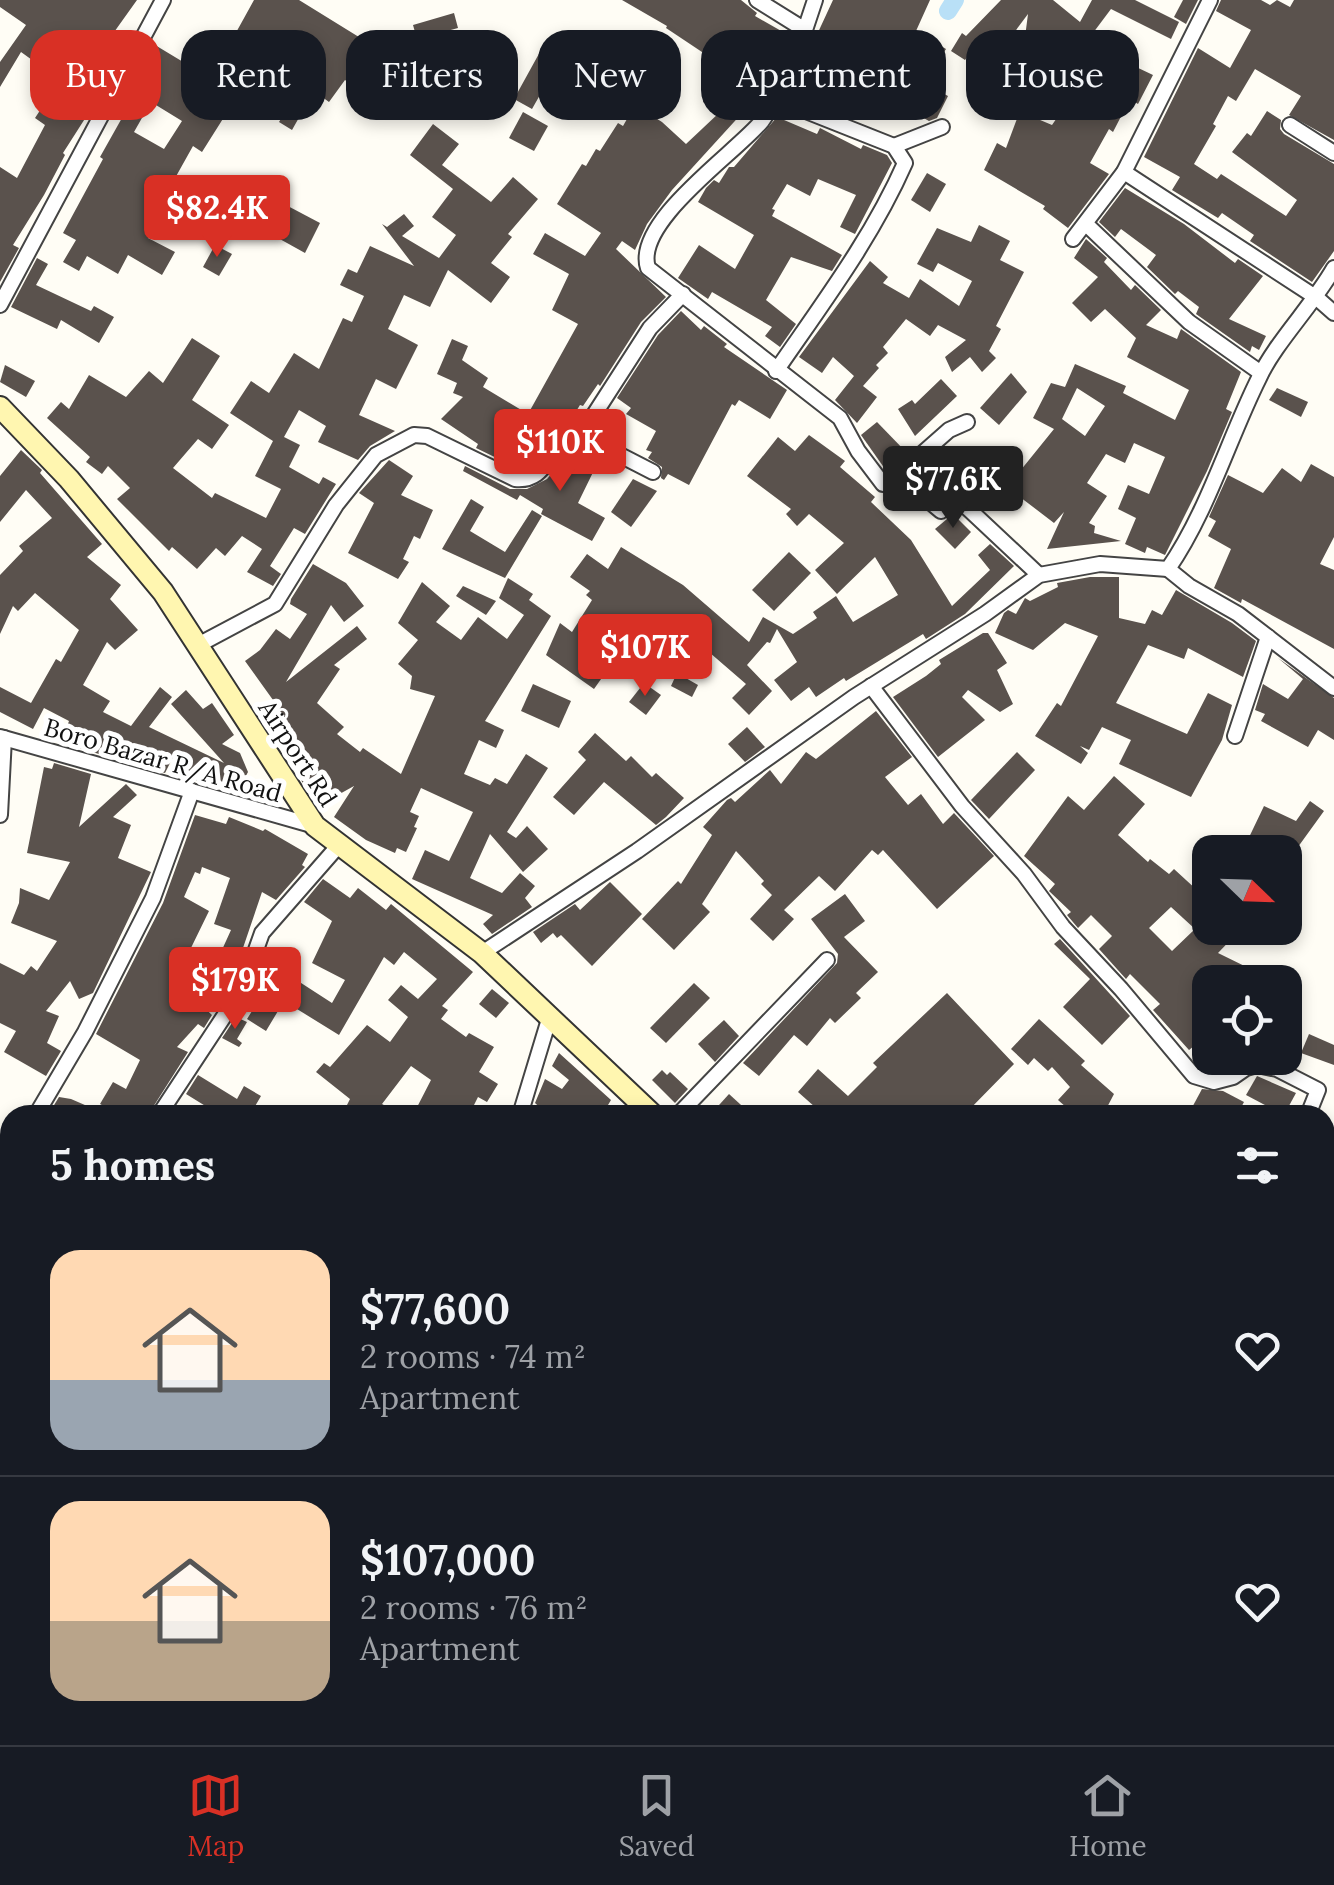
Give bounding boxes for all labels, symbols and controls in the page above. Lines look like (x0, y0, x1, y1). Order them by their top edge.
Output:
chip: Buy (30, 30, 161, 120)
chip: Rent (181, 30, 326, 120)
chip: Filters (346, 30, 518, 120)
chip: New (538, 30, 681, 120)
chip: Apartment (701, 30, 946, 120)
chip: House (966, 30, 1139, 120)
pin: $82.4K (136, 175, 298, 260)
text: $82.4K (166, 187, 268, 228)
pin: $110K (490, 409, 630, 494)
text: $110K (516, 421, 604, 462)
pin: $77.6K (872, 446, 1034, 531)
text: $77.6K (905, 458, 1001, 499)
pin: $107K (575, 614, 715, 699)
text: $107K (600, 626, 690, 667)
street label: Airport Rd (251, 693, 344, 812)
street label: Boro Bazar R/A Road (41, 711, 285, 809)
north arrow (1192, 835, 1302, 945)
map controls (1192, 835, 1302, 1075)
pin: $179K (165, 947, 305, 1032)
text: $179K (191, 959, 279, 1000)
button: locate (1192, 965, 1302, 1075)
text: 5 homes (50, 1138, 215, 1192)
icon: filters (1230, 1138, 1285, 1193)
text: $77,600 (360, 1282, 510, 1336)
icon: home (130, 1290, 250, 1410)
icon: heart (1230, 1323, 1285, 1378)
text: 2 rooms · 74 m² (360, 1336, 586, 1377)
text: Apartment (360, 1377, 520, 1418)
text: $107,000 (360, 1533, 536, 1587)
icon: home (130, 1541, 250, 1661)
icon: heart (1230, 1574, 1285, 1629)
text: 2 rooms · 76 m² (360, 1587, 588, 1628)
text: Apartment (360, 1628, 520, 1669)
tab: Map (187, 1768, 244, 1864)
tab: Saved (619, 1768, 694, 1864)
tab: Home (1069, 1768, 1147, 1864)

